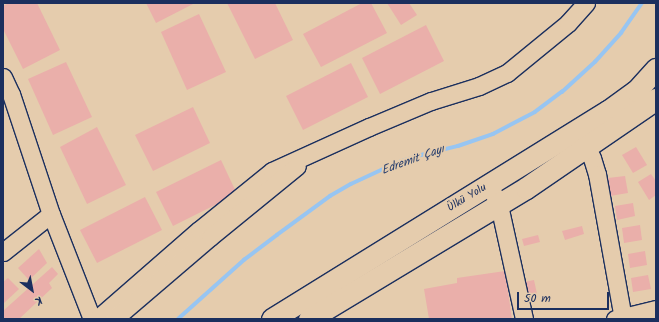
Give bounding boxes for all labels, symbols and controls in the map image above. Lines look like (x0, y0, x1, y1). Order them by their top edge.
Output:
water label: Edremit Çayı (380, 142, 446, 178)
street label: Ülkü Yolu (445, 181, 489, 215)
north arrow (12, 270, 52, 310)
scale bar (519, 284, 611, 310)
text: 50 m (524, 289, 551, 308)
text: K (31, 291, 46, 310)

